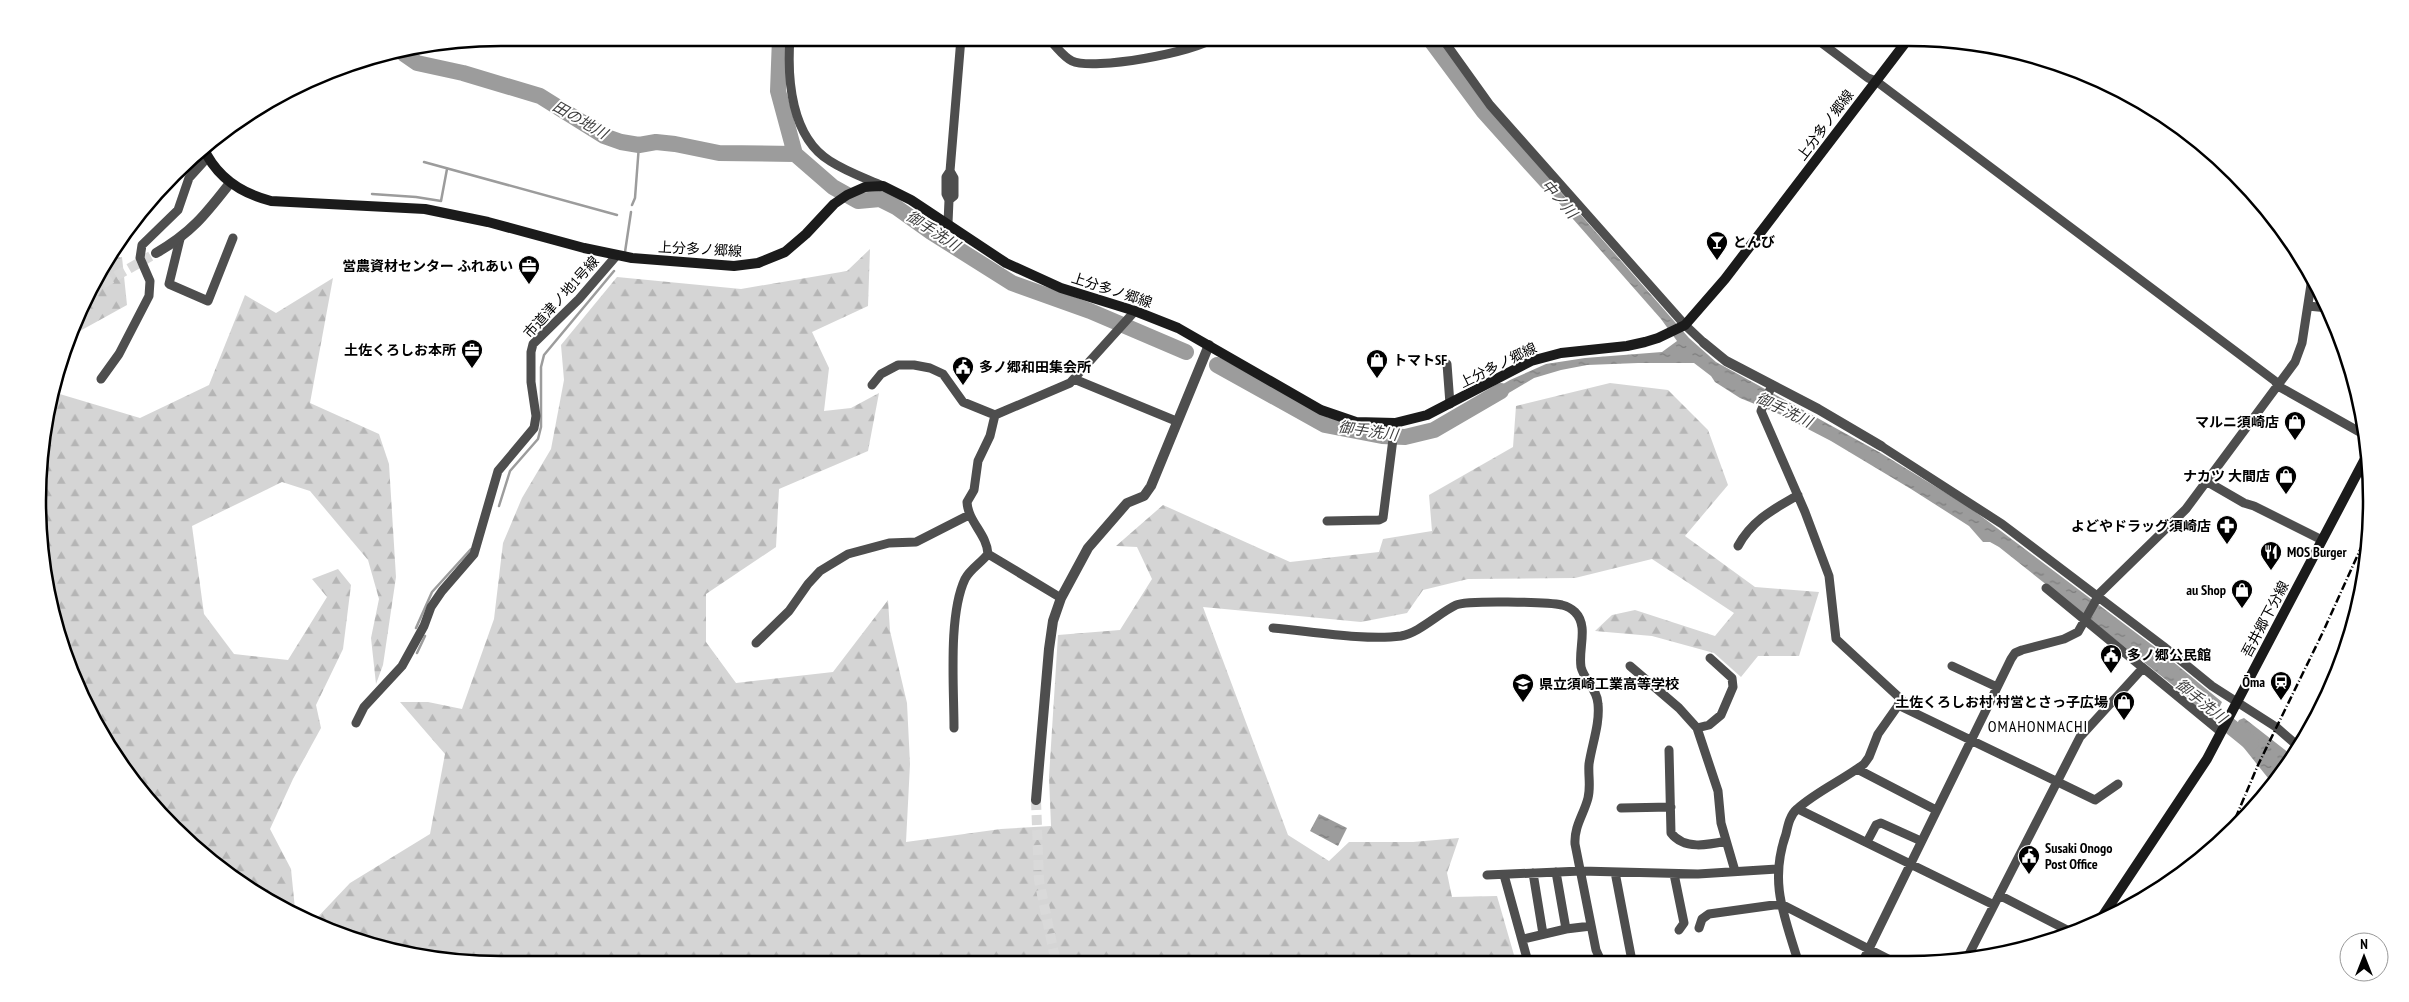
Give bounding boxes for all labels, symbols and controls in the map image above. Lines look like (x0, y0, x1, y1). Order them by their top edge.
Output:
street label: 上分多ノ郷線 (1793, 86, 1857, 164)
water label: 田の地川 (550, 96, 613, 144)
water label: 中ノ川 (1537, 175, 1583, 223)
water label: 御手洗川 (903, 206, 965, 256)
bar icon: とんび (1705, 230, 1729, 261)
place label: とんび (1733, 233, 1775, 251)
street label: 上分多ノ郷線 (658, 238, 742, 260)
street label: 市道津ノ地1号線 (519, 252, 603, 342)
office icon: 営農資材センター ふれあい (517, 254, 541, 285)
place label: 営農資材センター ふれあい (342, 257, 513, 275)
street label: 上分多ノ郷線 (1069, 268, 1155, 312)
office icon: 土佐くろしお本所 (460, 338, 484, 369)
street label: 上分多ノ郷線 (1456, 338, 1540, 392)
place label: 土佐くろしお本所 (344, 341, 456, 359)
shop icon: トマトSF (1365, 348, 1389, 379)
place label: トマトSF (1393, 351, 1447, 369)
public building icon: 多ノ郷和田集会所 (951, 355, 975, 386)
place label: 多ノ郷和田集会所 (979, 358, 1091, 376)
water label: 御手洗川 (1753, 388, 1817, 432)
shop icon: マルニ須崎店 (2283, 410, 2307, 441)
place label: マルニ須崎店 (2195, 413, 2279, 431)
water label: 御手洗川 (1337, 417, 1401, 444)
shop icon: ナカツ 大間店 (2274, 464, 2298, 495)
place label: ナカツ 大間店 (2183, 467, 2270, 485)
pharmacy icon: よどやドラッグ須崎店 (2215, 514, 2239, 545)
place label: よどやドラッグ須崎店 (2071, 517, 2211, 535)
restaurant icon: MOS Burger (2259, 540, 2283, 571)
place label: MOS Burger (2287, 543, 2347, 561)
shop icon: au Shop (2230, 578, 2254, 609)
street label: 吾井郷下分線 (2237, 578, 2293, 660)
place label: au Shop (2186, 581, 2226, 599)
public building icon: 多ノ郷公民館 (2099, 643, 2123, 674)
place label: 多ノ郷公民館 (2127, 646, 2211, 664)
station icon: Ōma (2269, 670, 2293, 701)
school or university icon: 県立須崎工業高等学校 (1511, 672, 1535, 703)
place label: Ōma (2242, 673, 2265, 691)
water label: 御手洗川 (2172, 674, 2232, 728)
place label: 県立須崎工業高等学校 (1539, 675, 1679, 693)
shop icon: 土佐くろしお村 村営とさっ子広場 (2112, 690, 2136, 721)
place label: 土佐くろしお村 村営とさっ子広場 (1895, 693, 2108, 711)
district label: OMAHONMACHI (1988, 716, 2088, 736)
place label: Susaki Onogo Post Office (2045, 839, 2112, 873)
public building icon: Susaki Onogo Post Office (2017, 844, 2041, 875)
north arrow (2339, 932, 2389, 982)
text: N (2360, 935, 2368, 953)

